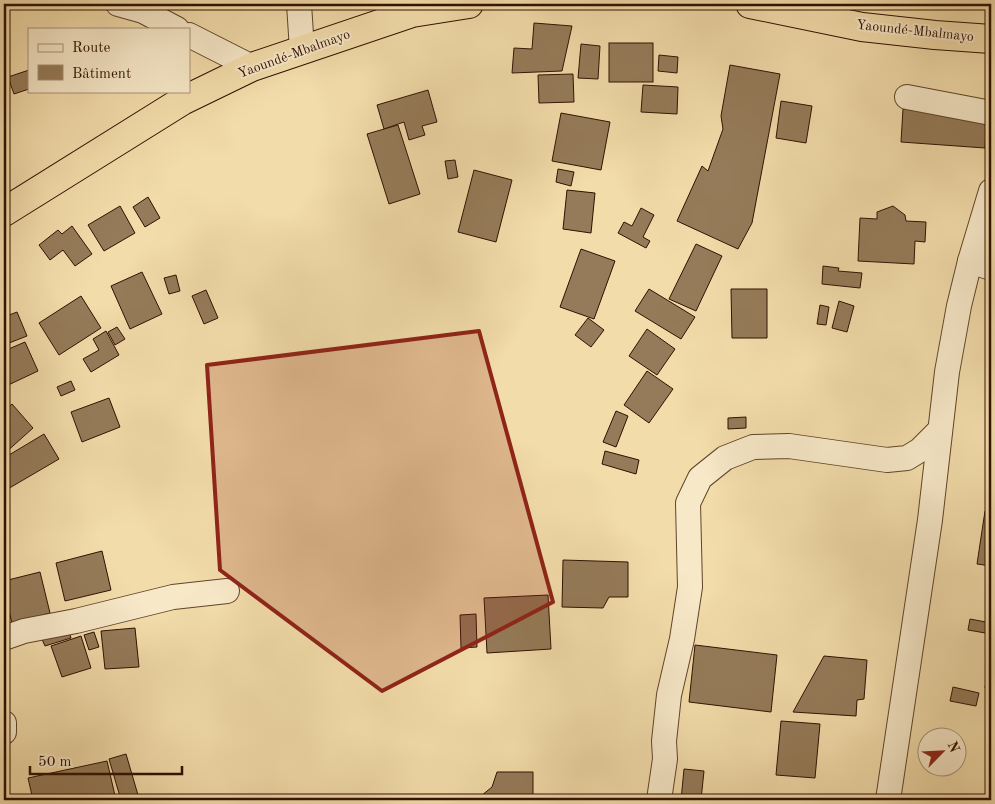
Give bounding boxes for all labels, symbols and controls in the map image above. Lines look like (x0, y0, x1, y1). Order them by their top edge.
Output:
street label: Yaoundé-Mbalmayo (855, 18, 975, 44)
street label: Yaoundé-Mbalmayo (236, 27, 352, 81)
legend (28, 28, 190, 92)
text: Route (72, 41, 110, 56)
text: Bâtiment (72, 67, 131, 82)
north arrow (918, 726, 968, 776)
text: N (944, 739, 962, 755)
scale bar (30, 744, 182, 776)
text: 50 m (38, 755, 72, 770)

